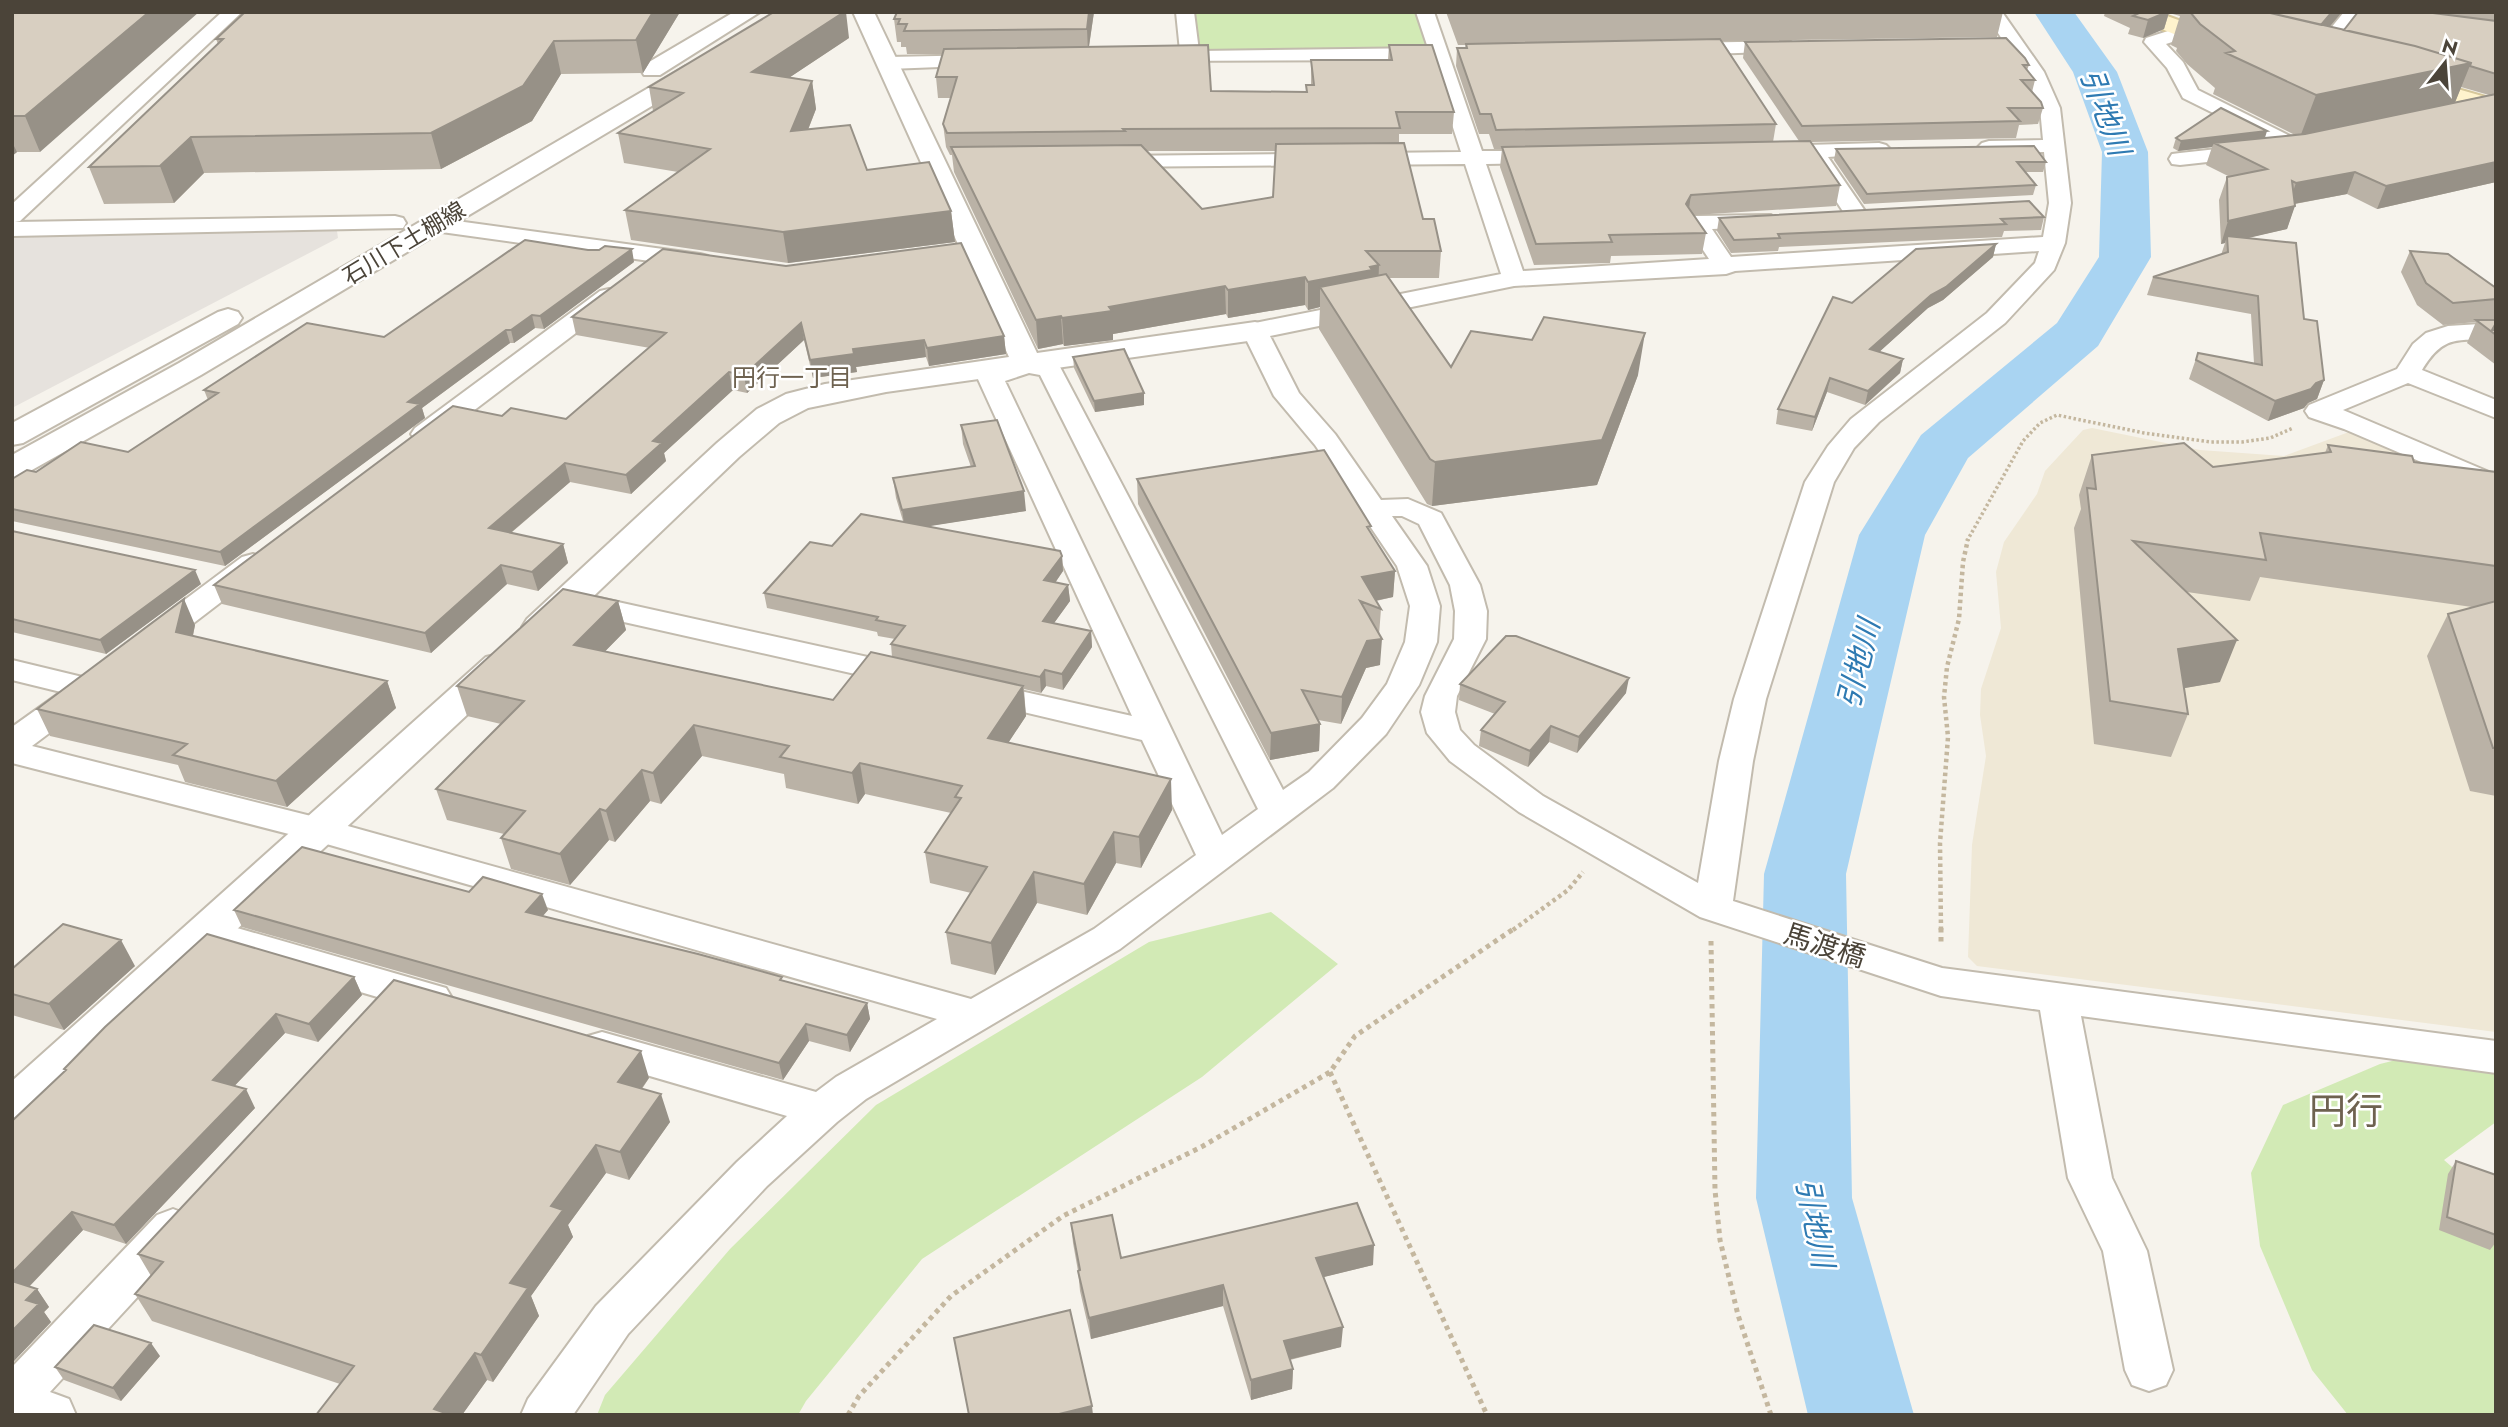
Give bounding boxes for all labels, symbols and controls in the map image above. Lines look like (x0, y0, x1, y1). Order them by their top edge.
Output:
north arrow (2410, 28, 2480, 98)
text: N (2439, 32, 2461, 62)
water label: 引地川 (2070, 62, 2142, 164)
street label: 石川下土棚線 (336, 193, 472, 293)
district label: 円行一丁目 (732, 360, 852, 395)
water label: 引地川 (1827, 612, 1891, 713)
street label: 馬渡橋 (1779, 913, 1871, 978)
district label: 円行 (2309, 1084, 2383, 1138)
water label: 引地川 (1786, 1175, 1846, 1274)

